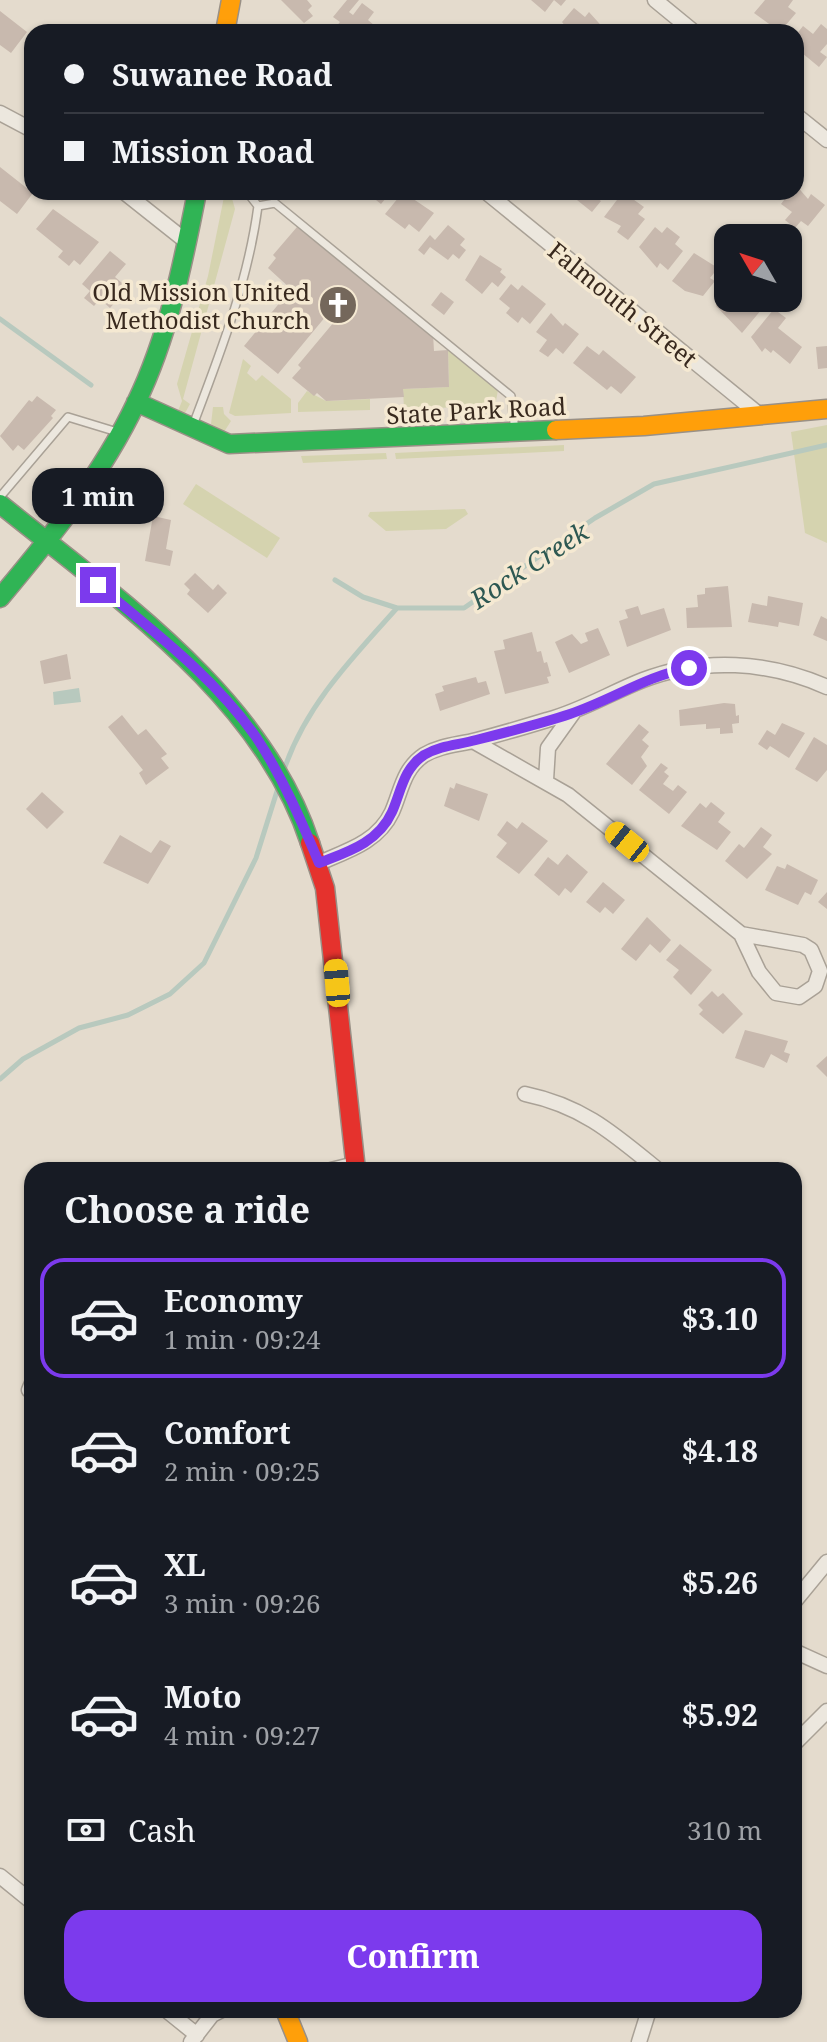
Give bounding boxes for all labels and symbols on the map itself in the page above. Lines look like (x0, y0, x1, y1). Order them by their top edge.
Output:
north arrow (714, 224, 802, 312)
street label: Falmouth Street (542, 234, 704, 374)
place label: Old Mission United Methodist Church (92, 275, 310, 336)
church icon: Old Mission United Methodist Church (317, 284, 359, 326)
street label: State Park Road (385, 389, 567, 431)
callout: 1 min (32, 469, 164, 525)
water label: Rock Creek (462, 513, 596, 617)
route end (80, 567, 116, 603)
route start (671, 650, 707, 686)
car (601, 818, 653, 866)
car (323, 958, 351, 1008)

